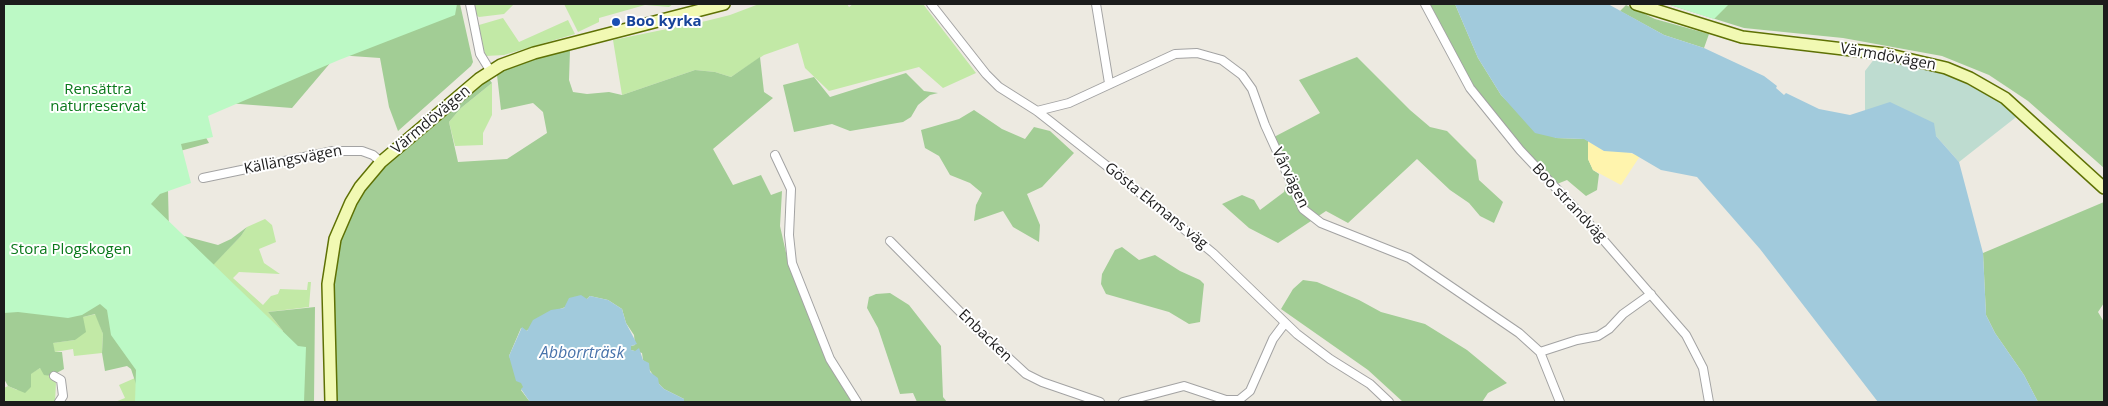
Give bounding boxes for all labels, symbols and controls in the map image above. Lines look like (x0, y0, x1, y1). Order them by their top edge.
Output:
place label: Boo kyrka (626, 13, 702, 31)
marker: Boo kyrka (610, 16, 622, 28)
street label: Värmdövägen (1839, 40, 1937, 74)
park label: Rensättra naturreservat (50, 81, 146, 116)
street label: Värmdövägen (388, 82, 474, 158)
street label: Källängsvägen (242, 142, 344, 178)
street label: Vårvägen (1268, 145, 1312, 211)
street label: Gösta Ekmans väg (1101, 159, 1211, 253)
street label: Boo strandväg (1528, 160, 1610, 246)
park label: Stora Plogskogen (11, 241, 131, 259)
street label: Enbacken (954, 306, 1016, 366)
water label: Abborrträsk (540, 343, 624, 363)

